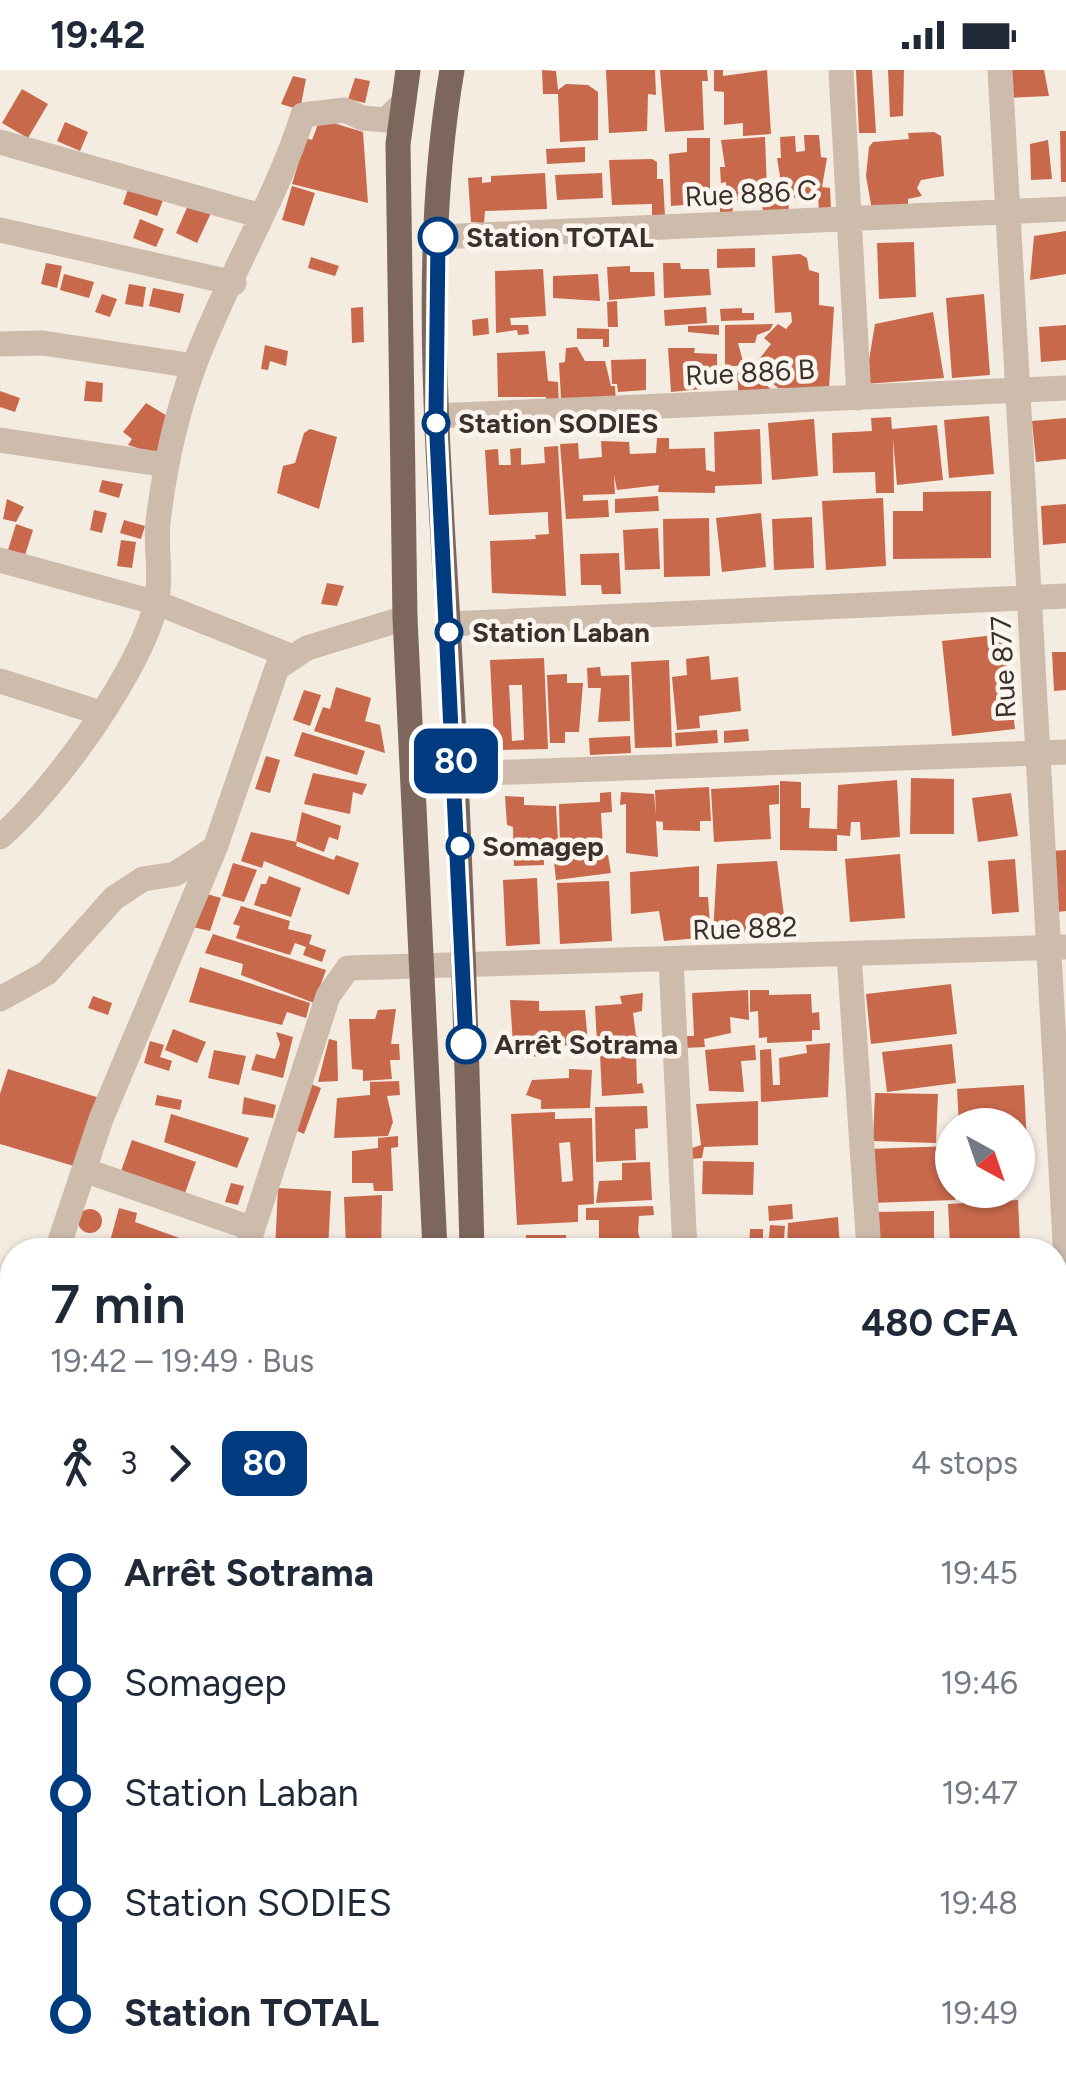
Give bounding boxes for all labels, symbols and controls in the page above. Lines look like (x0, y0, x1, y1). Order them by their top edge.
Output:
text: 19:42 (50, 12, 146, 58)
street label: Rue 886 C (684, 173, 818, 213)
marker: Station TOTAL (419, 218, 457, 256)
place label: Station TOTAL (466, 220, 654, 254)
street label: Rue 886 B (684, 352, 816, 392)
place label: Station SODIES (458, 406, 659, 440)
marker: Station SODIES (423, 410, 449, 436)
place label: Station Laban (472, 615, 650, 649)
street label: Rue 877 (983, 615, 1023, 719)
marker: Station Laban (436, 619, 462, 645)
line badge: 80 (411, 728, 501, 794)
text: 80 (434, 740, 478, 782)
place label: Somagep (482, 829, 604, 863)
marker: Somagep (447, 833, 473, 859)
street label: Rue 882 (692, 909, 798, 947)
marker: Arrêt Sotrama (447, 1025, 485, 1063)
place label: Arrêt Sotrama (494, 1027, 678, 1061)
north arrow (935, 1108, 1035, 1208)
map controls (935, 1108, 1035, 1208)
text: 7 min (50, 1271, 186, 1337)
text: 480 CFA (861, 1300, 1018, 1346)
text: 19:42 – 19:49 · Bus (50, 1342, 314, 1380)
icon: walk (50, 1436, 105, 1491)
icon: forward (152, 1436, 207, 1491)
text: 80 (242, 1442, 287, 1484)
text: 3 (120, 1444, 137, 1482)
text: 4 stops (911, 1444, 1018, 1482)
text: Arrêt Sotrama (124, 1550, 374, 1596)
text: 19:45 (940, 1554, 1018, 1592)
text: Somagep (124, 1660, 287, 1706)
text: 19:46 (941, 1664, 1018, 1702)
text: Station Laban (124, 1770, 359, 1816)
text: 19:47 (942, 1774, 1018, 1812)
text: Station SODIES (124, 1880, 392, 1926)
text: 19:48 (939, 1884, 1018, 1922)
text: Station TOTAL (124, 1990, 379, 2036)
text: 19:49 (941, 1994, 1018, 2032)

